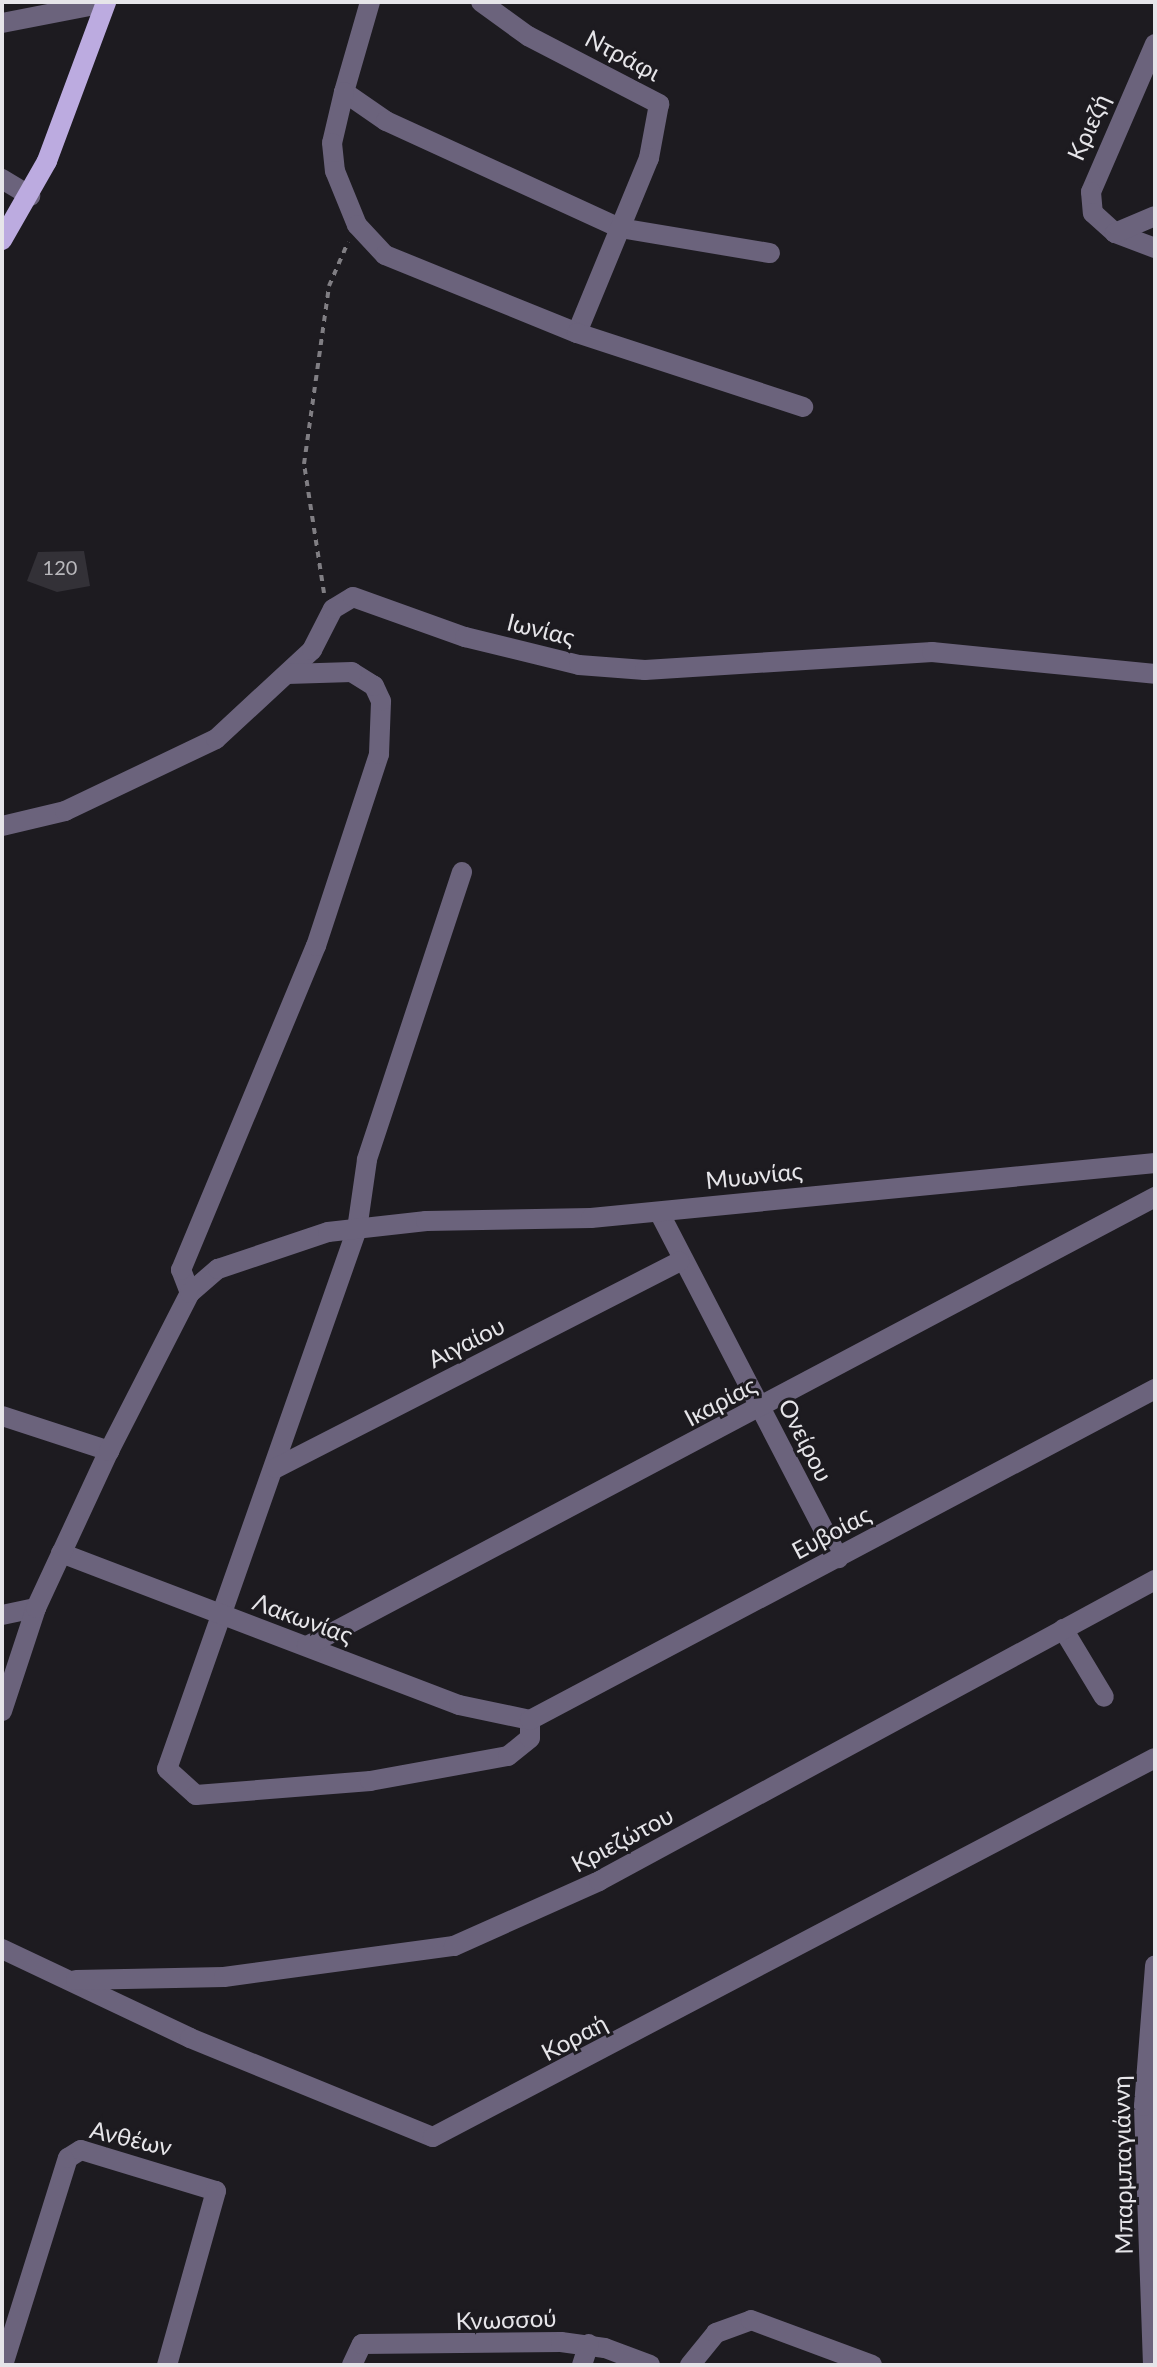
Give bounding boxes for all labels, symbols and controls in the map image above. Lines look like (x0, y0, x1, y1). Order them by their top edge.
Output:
street label: Ντράφι (581, 23, 665, 87)
street label: Κριεζή (1061, 89, 1115, 165)
house number: 120 (43, 555, 77, 579)
street label: Ιωνίας (504, 607, 578, 651)
street label: Μυωνίας (704, 1156, 804, 1194)
street label: Αιγαίου (423, 1311, 509, 1373)
street label: Ικαρίας (679, 1370, 761, 1432)
street label: Ονείρου (773, 1394, 839, 1486)
street label: Ευβοίας (787, 1499, 875, 1565)
street label: Λακωνίας (249, 1587, 357, 1649)
street label: Κριεζώτου (566, 1800, 678, 1878)
street label: Κοραή (536, 2008, 612, 2066)
street label: Μπαρμπαγιάννη (1106, 2075, 1138, 2255)
street label: Ανθέων (87, 2115, 175, 2161)
street label: Κνωσσού (455, 2303, 557, 2335)

